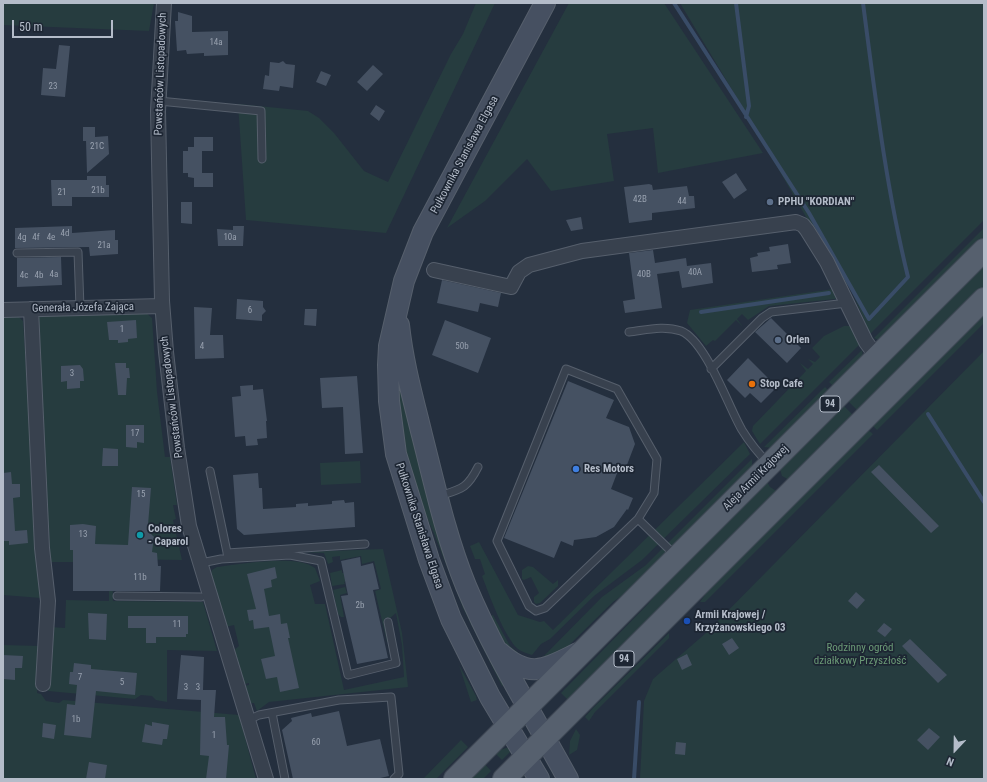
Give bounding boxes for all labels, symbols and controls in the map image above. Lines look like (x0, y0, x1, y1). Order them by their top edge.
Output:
scale bar (14, 12, 115, 38)
street label: Powstańców Listopadowych (152, 12, 170, 136)
text: 50 m (19, 20, 43, 34)
house number: 14a (209, 38, 223, 48)
house number: 23 (49, 82, 57, 92)
street label: Pułkownika Stanisława Elgasa (428, 94, 502, 216)
house number: 21C (90, 142, 104, 152)
house number: 21b (91, 186, 105, 196)
house number: 21 (58, 188, 66, 198)
house number: 42B (633, 195, 647, 205)
place label: PPHU "KORDIAN" (778, 195, 854, 209)
house number: 44 (678, 197, 686, 207)
marker: PPHU "KORDIAN" (765, 197, 775, 207)
house number: 4d (61, 229, 69, 239)
house number: 4g (18, 233, 26, 243)
house number: 4f (32, 233, 40, 243)
house number: 4e (47, 233, 55, 243)
house number: 10a (223, 233, 237, 243)
house number: 21a (97, 241, 111, 251)
house number: 40A (688, 268, 702, 278)
house number: 4a (50, 270, 58, 280)
house number: 40B (637, 270, 651, 280)
house number: 4c (20, 271, 28, 281)
house number: 4b (35, 271, 43, 281)
street label: Generała Józefa Zająca (32, 301, 134, 315)
house number: 6 (248, 306, 252, 316)
house number: 1 (120, 325, 124, 335)
place label: Orlen (786, 333, 810, 347)
street label: Powstańców Listopadowych (158, 335, 186, 459)
marker: Orlen (773, 335, 783, 345)
house number: 4 (200, 342, 204, 352)
house number: 50b (455, 342, 469, 352)
house number: 3 (70, 369, 74, 379)
place label: Stop Cafe (760, 377, 803, 391)
marker: Stop Cafe (747, 379, 757, 389)
road number: 94 (820, 396, 840, 412)
house number: 17 (131, 429, 139, 439)
street label: Aleja Armii Krajowej (721, 443, 791, 513)
street label: Pułkownika Stanisława Elgasa (392, 461, 446, 591)
place label: Res Motors (584, 462, 634, 476)
marker: Res Motors (571, 464, 581, 474)
house number: 15 (137, 490, 145, 500)
place label: Colores - Caparol (148, 522, 188, 548)
house number: 13 (79, 530, 87, 540)
marker: Colores - Caparol (135, 530, 145, 540)
house number: 11b (133, 573, 147, 583)
house number: 2b (356, 601, 364, 611)
place label: Armii Krajowej / Krzyżanowskiego 03 (695, 608, 786, 634)
marker: Armii Krajowej / Krzyżanowskiego 03 (682, 616, 692, 626)
house number: 11 (173, 620, 181, 630)
park label: Rodzinny ogród działkowy Przyszłość (814, 641, 906, 667)
road number: 94 (614, 651, 634, 667)
house number: 7 (78, 673, 82, 683)
house number: 5 (120, 678, 124, 688)
house number: 3 (184, 683, 188, 693)
house number: 3 (196, 683, 200, 693)
house number: 1b (72, 715, 80, 725)
north arrow (935, 730, 975, 770)
house number: 1 (212, 731, 216, 741)
house number: 60 (312, 738, 320, 748)
text: N (945, 754, 956, 769)

